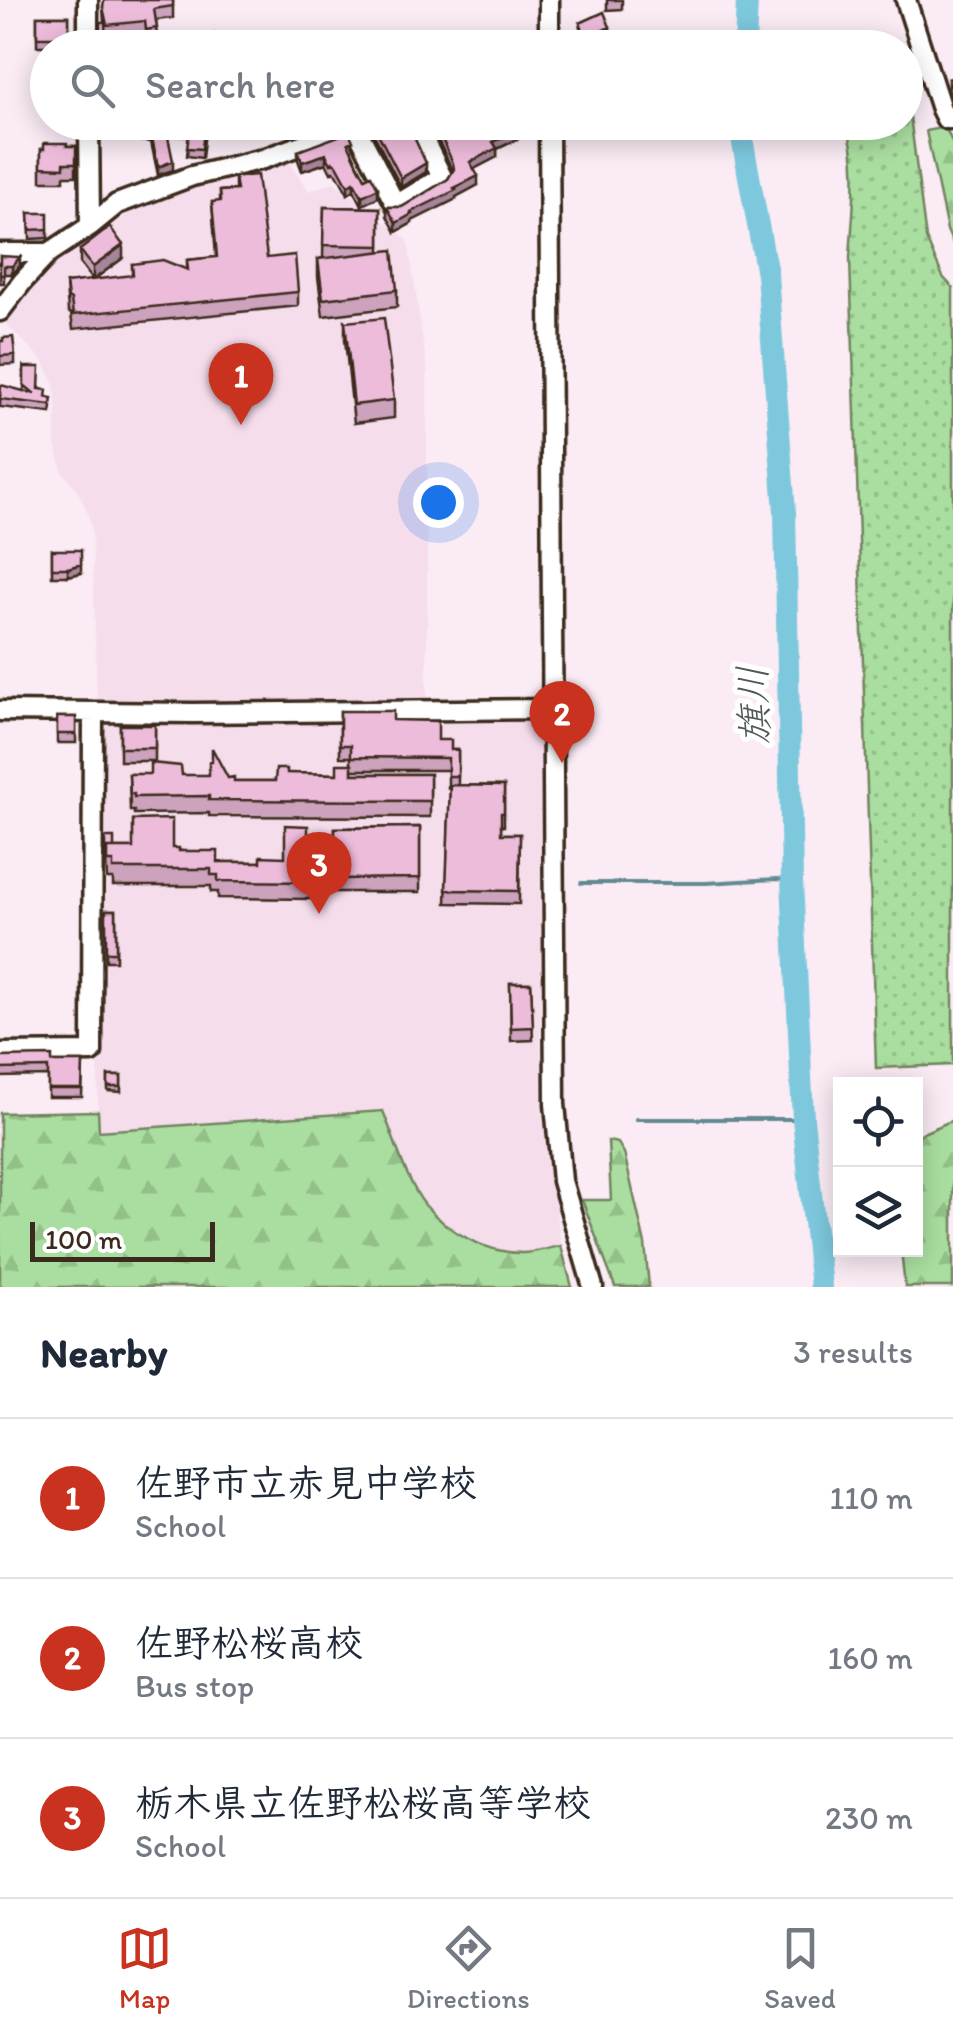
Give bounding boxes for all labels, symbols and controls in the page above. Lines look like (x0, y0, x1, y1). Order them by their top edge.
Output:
search box (30, 30, 923, 140)
icon: search (65, 58, 120, 113)
text: Search here (145, 62, 336, 108)
pin: 1 (208, 342, 274, 425)
your location (413, 477, 464, 528)
water label: 旗川 (728, 664, 778, 746)
pin: 2 (530, 680, 594, 763)
pin: 3 (286, 832, 352, 914)
map controls (833, 1077, 923, 1257)
button: locate (833, 1077, 923, 1167)
button: layers (833, 1167, 923, 1257)
scale bar (30, 1217, 215, 1262)
text: 100 m (45, 1222, 122, 1256)
text: Nearby (40, 1327, 167, 1378)
text: 3 results (793, 1333, 913, 1371)
text: 佐野市立赤見中学校 (135, 1460, 477, 1506)
text: 1 (65, 1479, 80, 1517)
text: 110 m (829, 1479, 913, 1517)
text: School (135, 1507, 226, 1545)
text: 佐野松桜高校 (135, 1620, 363, 1666)
text: 2 (64, 1639, 81, 1677)
text: 160 m (827, 1639, 913, 1677)
text: Bus stop (135, 1667, 254, 1705)
text: 栃木県立佐野松桜高等学校 (135, 1780, 591, 1826)
text: 3 (64, 1799, 81, 1837)
text: 230 m (825, 1799, 913, 1837)
text: School (135, 1827, 226, 1865)
tab: Map (117, 1921, 172, 2015)
tab: Directions (407, 1921, 530, 2015)
tab: Saved (764, 1921, 836, 2015)

